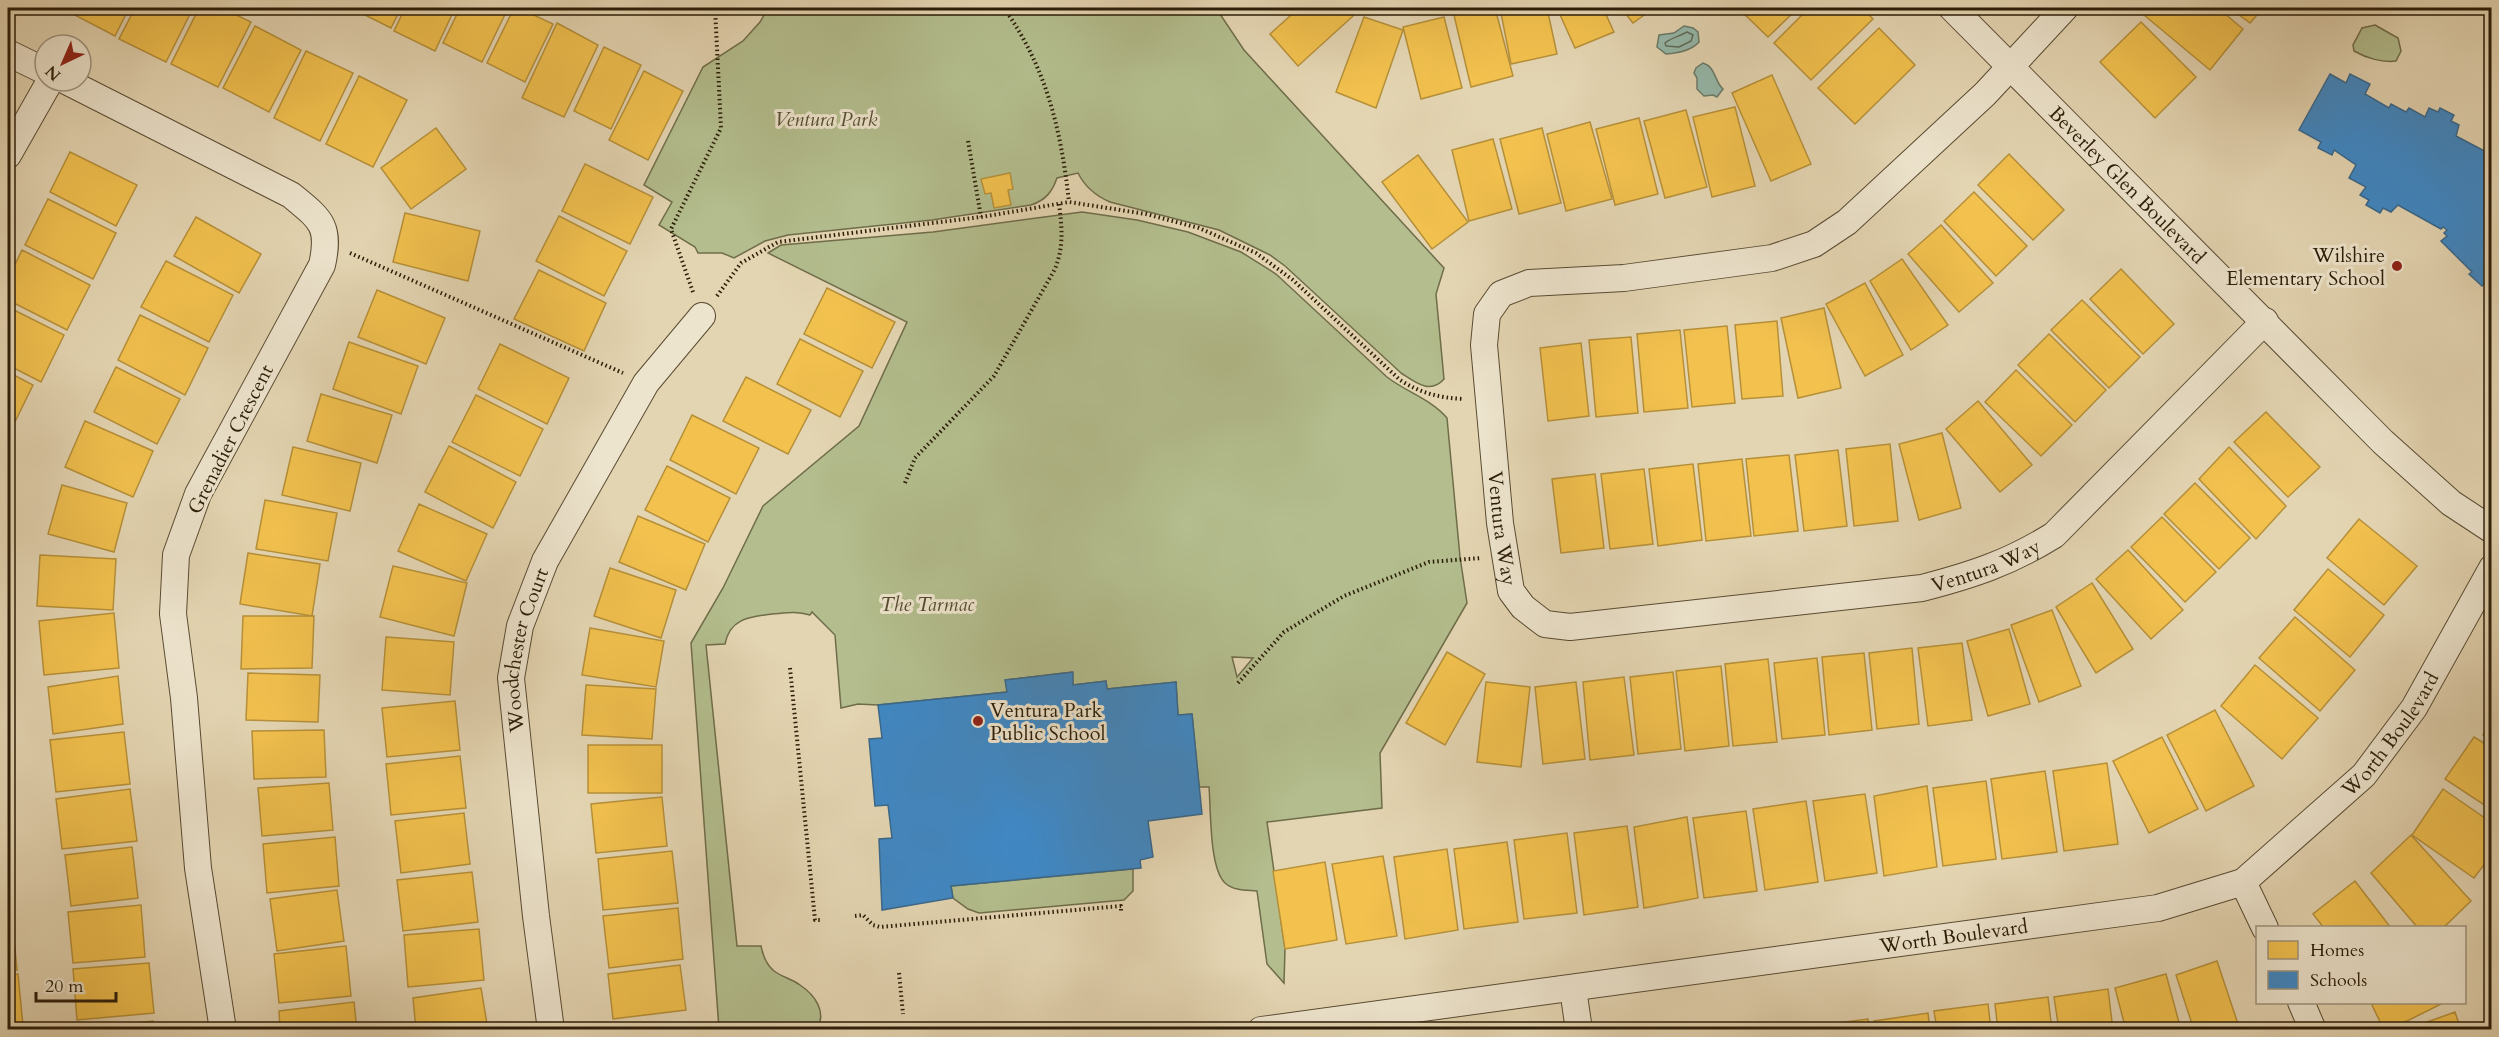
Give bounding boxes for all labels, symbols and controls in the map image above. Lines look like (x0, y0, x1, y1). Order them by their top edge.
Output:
north arrow (33, 33, 93, 93)
text: N (41, 60, 66, 86)
street label: Beverley Glen Boulevard (2043, 100, 2212, 270)
park label: Ventura Park (775, 106, 878, 133)
place label: Wilshire Elementary School (2226, 242, 2385, 292)
marker: Wilshire Elementary School (2390, 259, 2404, 273)
street label: Grenadier Crescent (181, 359, 280, 519)
street label: Ventura Way (1481, 470, 1523, 588)
street label: Ventura Way (1928, 533, 2046, 599)
street label: Woodchester Court (498, 563, 555, 735)
park label: The Tarmac (880, 591, 974, 618)
street label: Worth Boulevard (2335, 667, 2446, 804)
place label: Ventura Park Public School (990, 697, 1106, 747)
marker: Ventura Park Public School (971, 714, 985, 728)
street label: Worth Boulevard (1877, 913, 2030, 960)
legend (2256, 926, 2466, 1004)
text: Homes (2310, 938, 2364, 963)
scale bar (36, 965, 116, 1003)
text: Schools (2310, 968, 2367, 993)
text: 20 m (45, 974, 84, 999)

